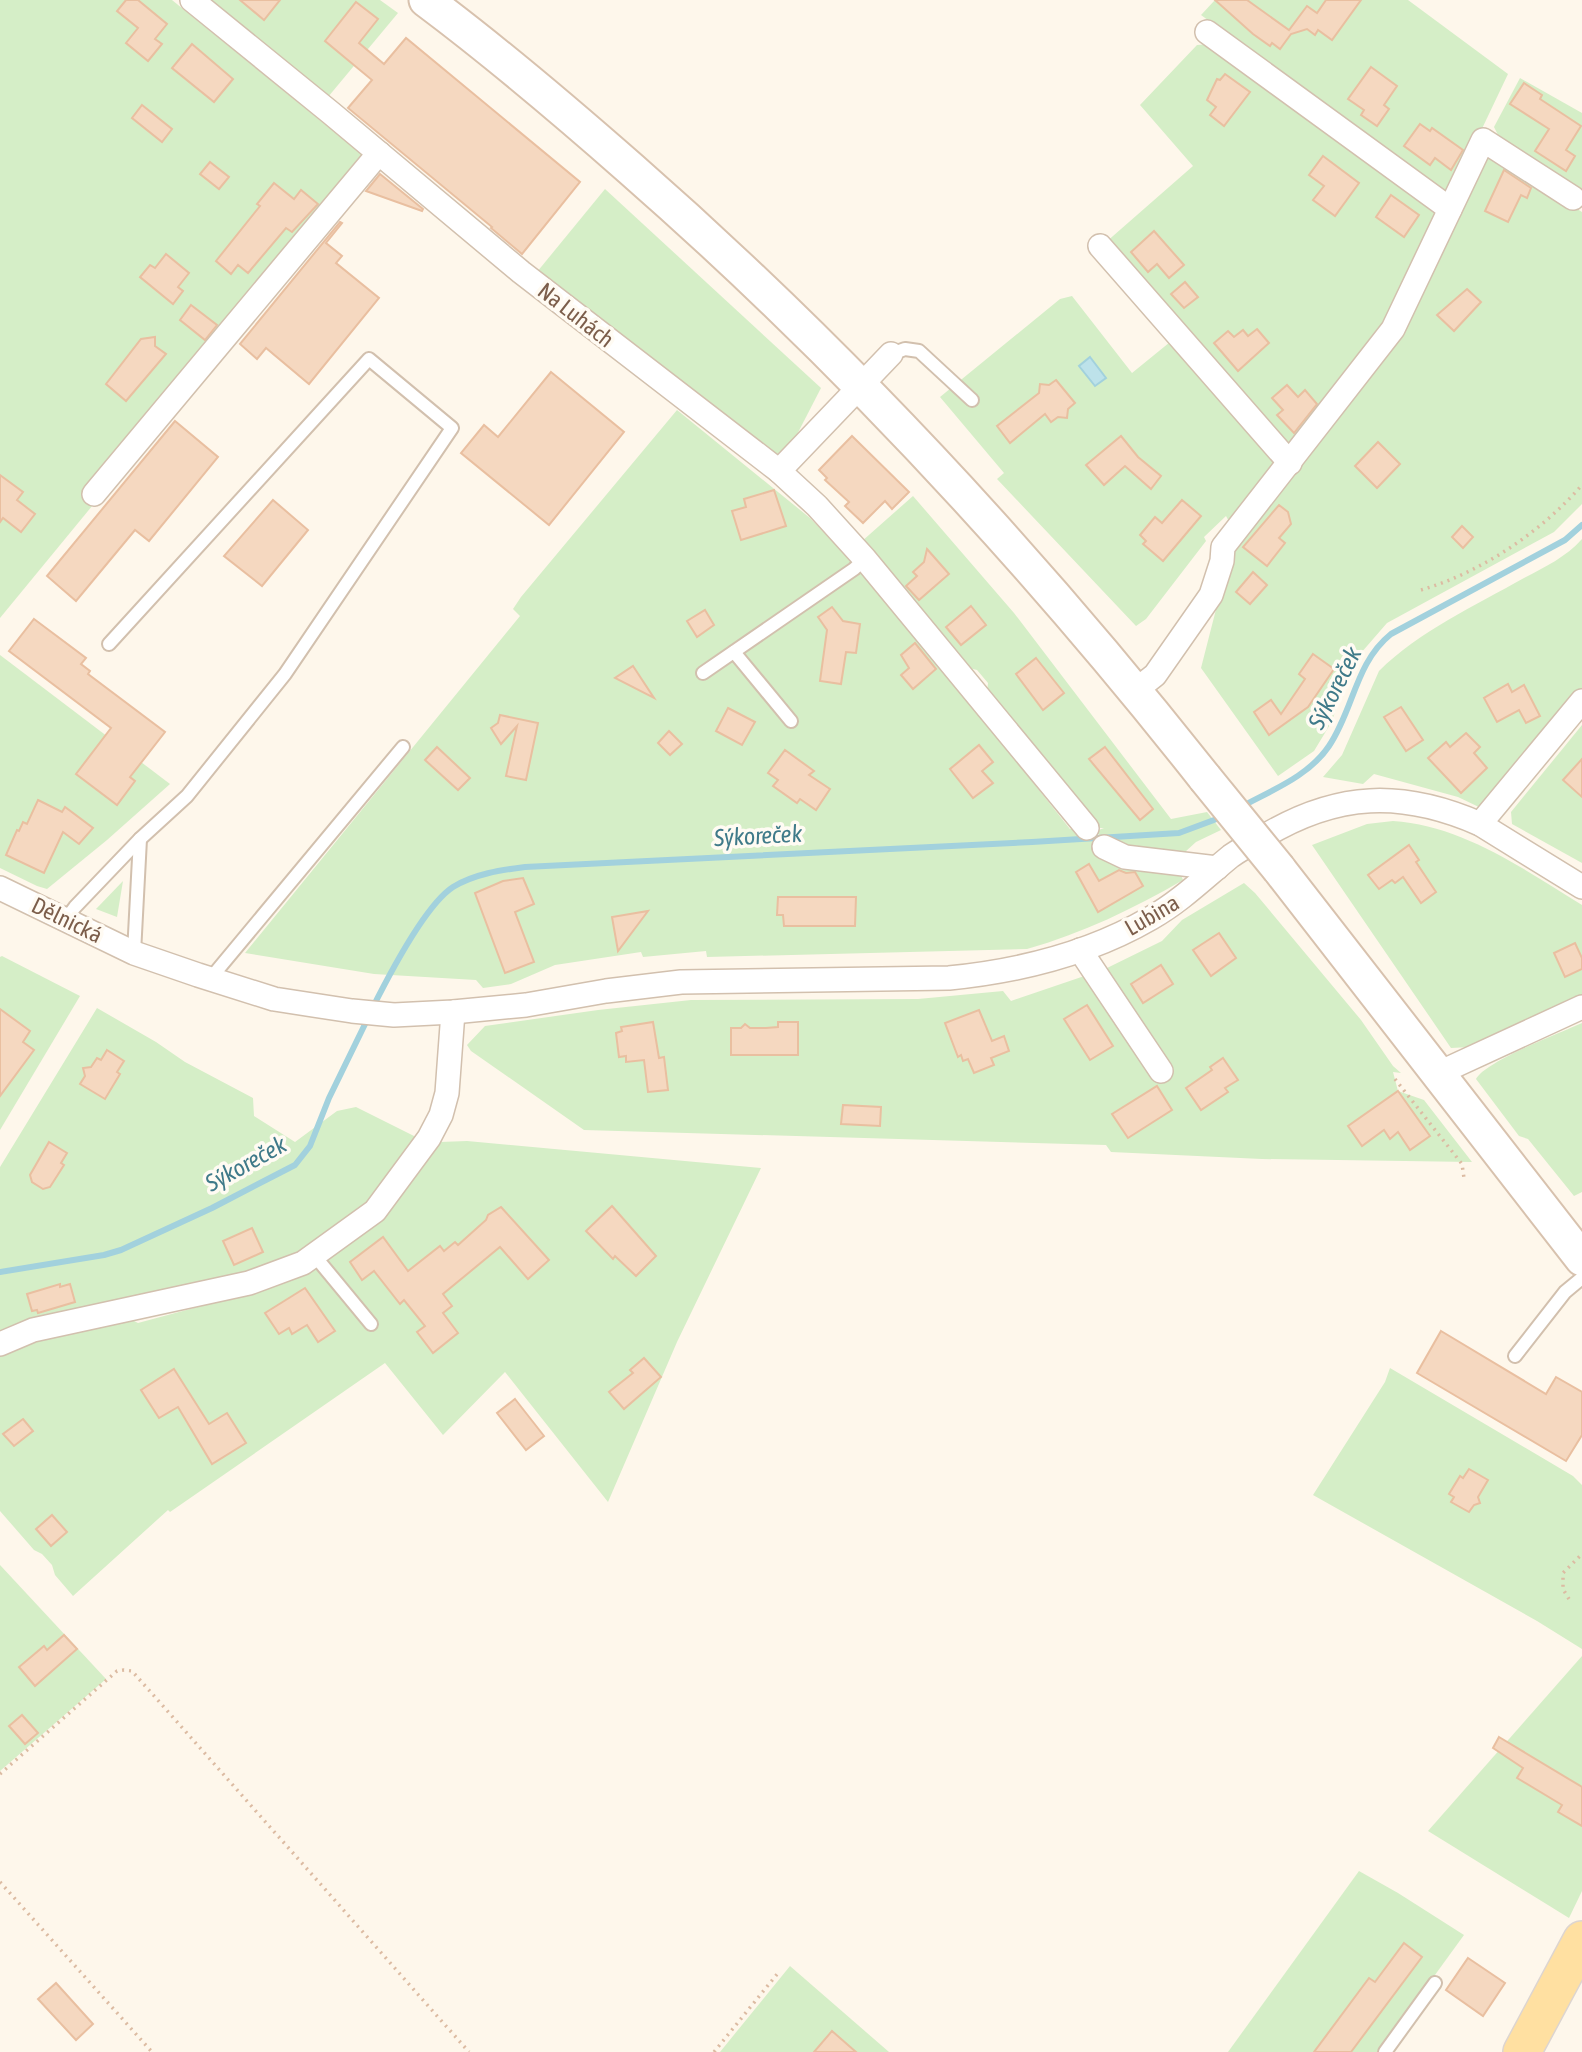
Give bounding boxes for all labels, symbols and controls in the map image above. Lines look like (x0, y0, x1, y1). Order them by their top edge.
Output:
street label: Na Luhách (533, 277, 619, 353)
water label: Sýkoreček (1302, 642, 1367, 734)
water label: Sýkoreček (712, 820, 803, 851)
street label: Lubina (1120, 889, 1184, 941)
street label: Dělnická (28, 892, 106, 948)
water label: Sýkoreček (200, 1130, 291, 1197)

